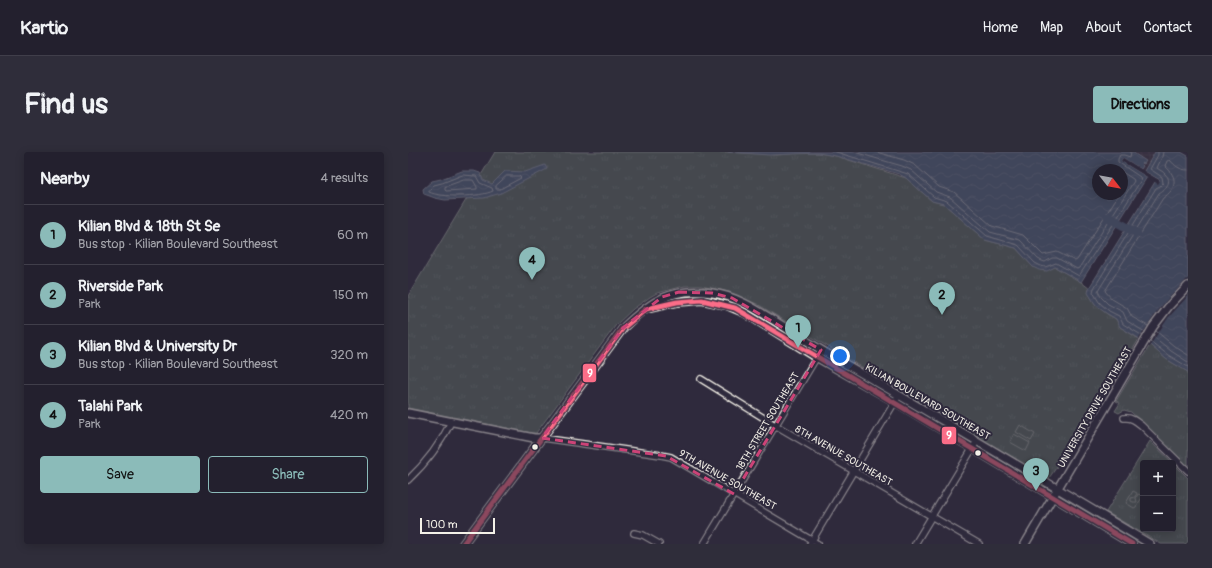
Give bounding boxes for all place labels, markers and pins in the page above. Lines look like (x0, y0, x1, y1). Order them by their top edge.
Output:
pin: 4 (519, 247, 545, 280)
pin: 2 (929, 282, 955, 315)
pin: 1 (785, 315, 811, 348)
unlabelled marker (530, 442, 540, 452)
unlabelled marker (973, 448, 983, 458)
pin: 3 (1023, 458, 1049, 491)

